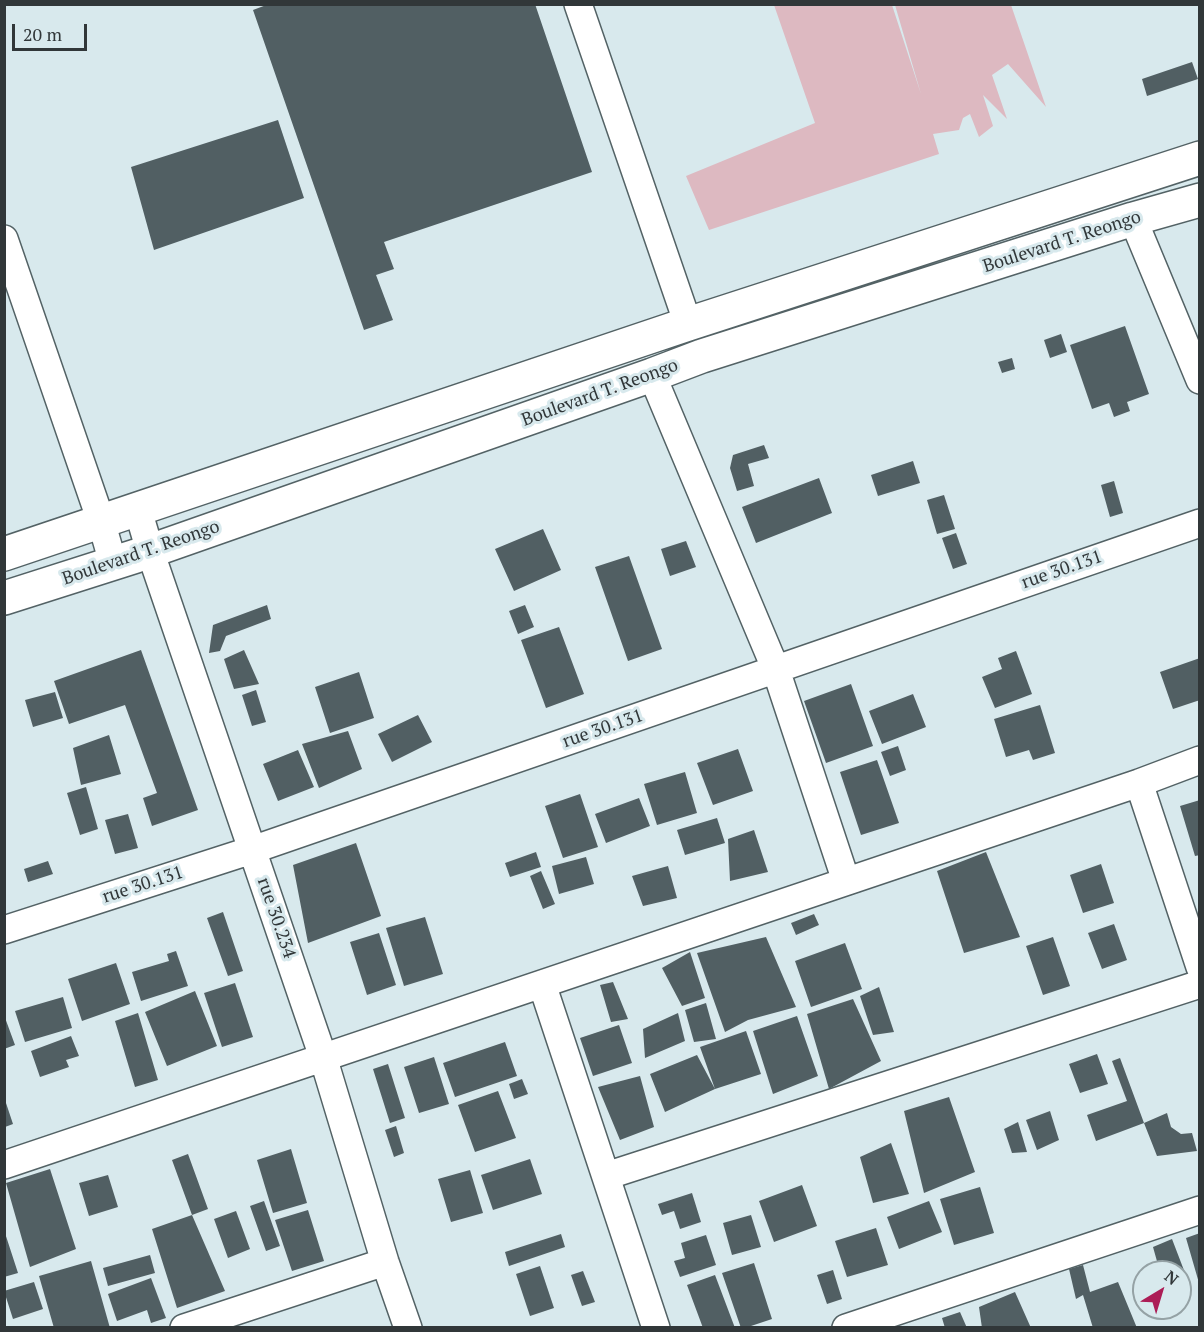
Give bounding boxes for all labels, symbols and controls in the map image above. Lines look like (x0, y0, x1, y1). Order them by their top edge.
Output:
scale bar (15, 12, 90, 50)
text: 20 m (23, 22, 62, 46)
street label: Boulevard T. Reongo (980, 206, 1144, 278)
street label: Boulevard T. Reongo (519, 355, 681, 431)
street label: Boulevard T. Reongo (60, 516, 222, 590)
street label: rue 30.131 (1019, 546, 1105, 594)
street label: rue 30.131 (560, 705, 646, 753)
street label: rue 30.131 (100, 862, 186, 908)
street label: rue 30.234 (252, 875, 300, 961)
north arrow (1132, 1260, 1192, 1320)
text: N (1160, 1265, 1183, 1290)

